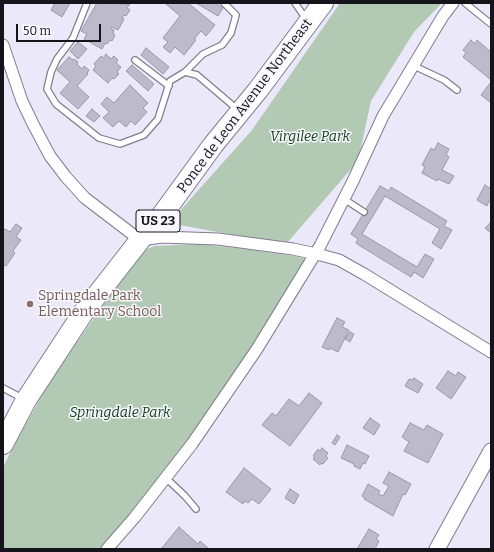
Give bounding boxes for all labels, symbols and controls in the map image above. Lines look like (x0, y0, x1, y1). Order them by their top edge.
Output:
scale bar (18, 16, 103, 42)
street label: Ponce de Leon Avenue Northeast (174, 16, 316, 196)
text: 50 m (23, 24, 51, 38)
park label: Virgilee Park (270, 129, 350, 145)
road number: US 23 (136, 210, 180, 232)
place label: Springdale Park Elementary School (38, 288, 161, 320)
marker: Springdale Park Elementary School (25, 299, 35, 309)
park label: Springdale Park (69, 405, 171, 421)

